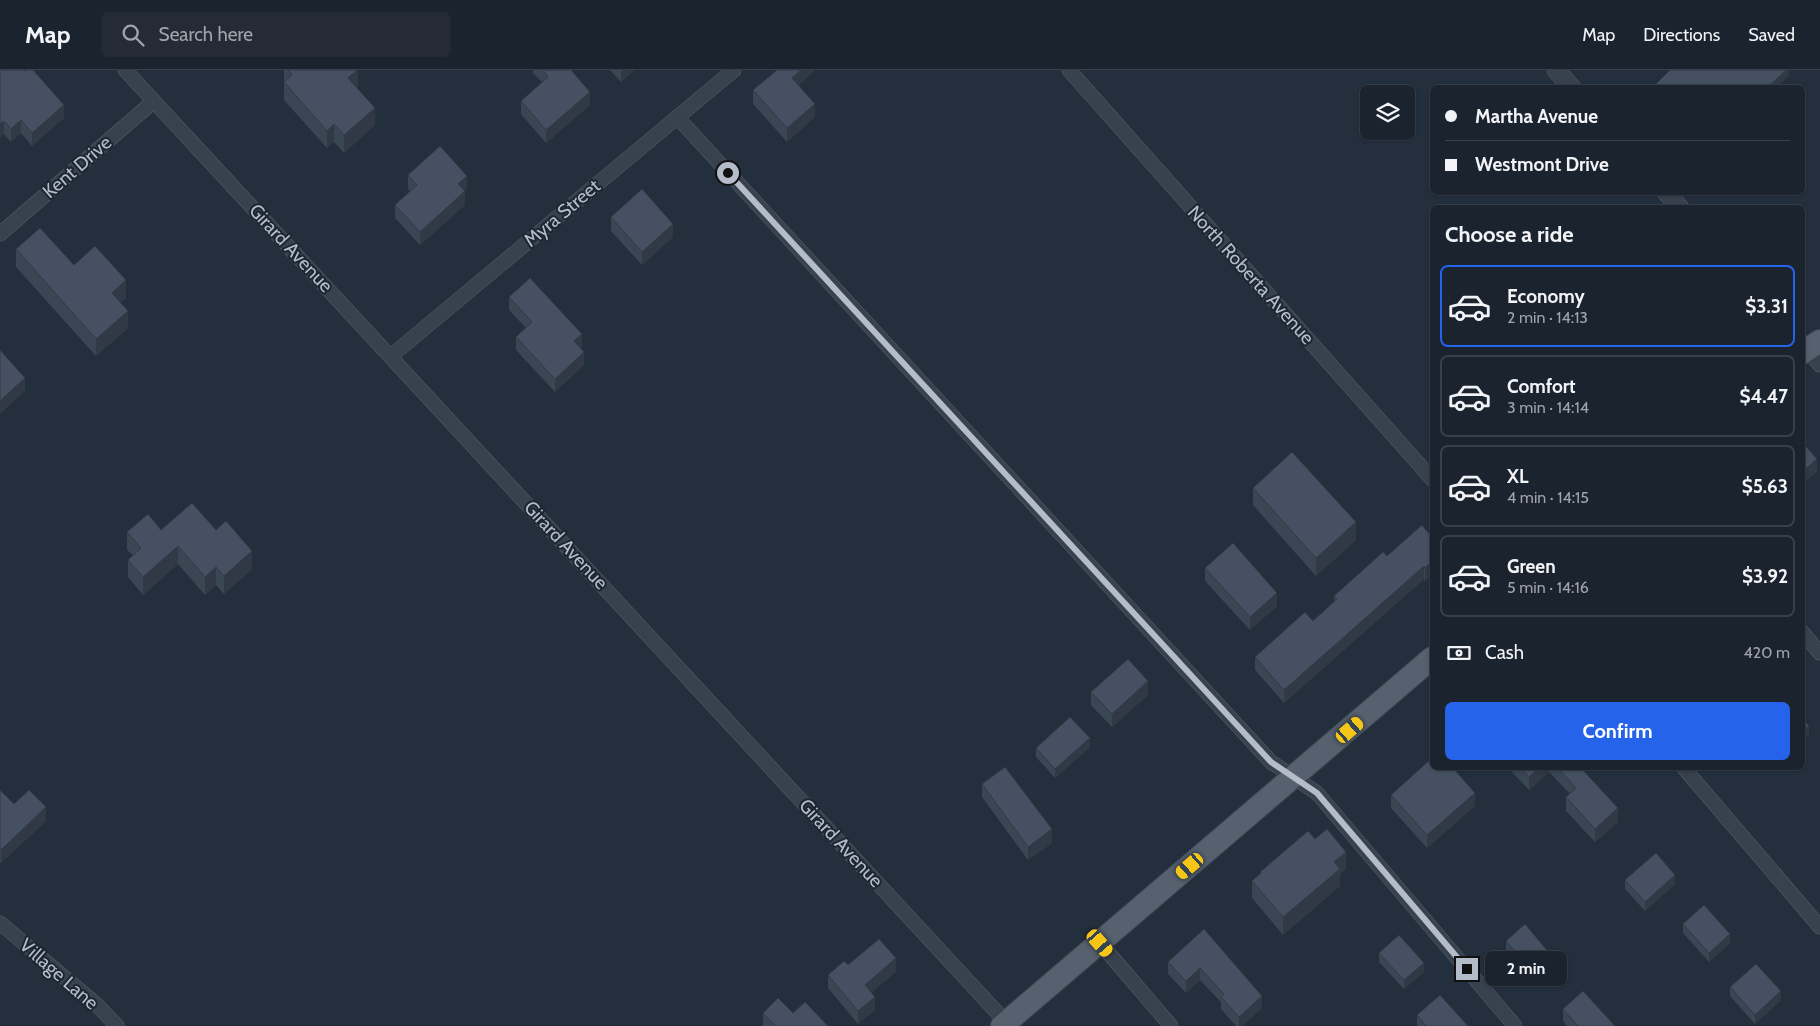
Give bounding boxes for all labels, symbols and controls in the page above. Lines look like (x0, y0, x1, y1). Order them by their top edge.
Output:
search box (101, 12, 451, 57)
text: Map (25, 20, 71, 49)
icon: search (119, 21, 147, 49)
text: Search here (159, 23, 253, 46)
text: Map (1582, 24, 1615, 46)
text: Directions (1643, 24, 1720, 46)
text: Saved (1748, 24, 1795, 46)
map controls (1360, 85, 1415, 140)
button: layers (1360, 85, 1415, 140)
text: Martha Avenue (1475, 105, 1598, 128)
street label: Kent Drive (38, 131, 116, 203)
text: Westmont Drive (1475, 153, 1609, 176)
route start (717, 162, 739, 184)
street label: Myra Street (519, 174, 605, 252)
street label: Girard Avenue (244, 199, 338, 297)
street label: North Roberta Avenue (1183, 201, 1319, 349)
text: Choose a ride (1445, 221, 1574, 248)
icon: car (1447, 284, 1492, 329)
text: Economy (1507, 285, 1585, 308)
text: $3.31 (1745, 295, 1788, 318)
text: 2 min · 14:13 (1507, 308, 1588, 327)
icon: car (1447, 374, 1492, 419)
text: Comfort (1507, 375, 1576, 398)
text: $4.47 (1739, 385, 1788, 408)
text: 3 min · 14:14 (1507, 398, 1589, 417)
icon: car (1447, 464, 1492, 509)
text: XL (1507, 465, 1528, 488)
text: $5.63 (1742, 475, 1788, 498)
text: 4 min · 14:15 (1507, 488, 1589, 507)
street label: Girard Avenue (519, 496, 613, 594)
icon: car (1447, 554, 1492, 599)
text: Green (1507, 555, 1556, 578)
text: $3.92 (1742, 565, 1788, 588)
text: 5 min · 14:16 (1507, 578, 1589, 597)
icon: cash (1445, 639, 1473, 667)
text: Cash (1485, 641, 1524, 664)
text: 420 m (1744, 643, 1790, 662)
button: Confirm (1445, 702, 1790, 760)
car (1333, 714, 1366, 746)
street label: Girard Avenue (794, 794, 888, 892)
car (1173, 850, 1206, 882)
car (1084, 927, 1115, 959)
street label: Village Lane (15, 934, 103, 1015)
callout: 2 min (1484, 952, 1567, 986)
route end (1456, 958, 1478, 980)
text: 2 min (1507, 959, 1545, 978)

